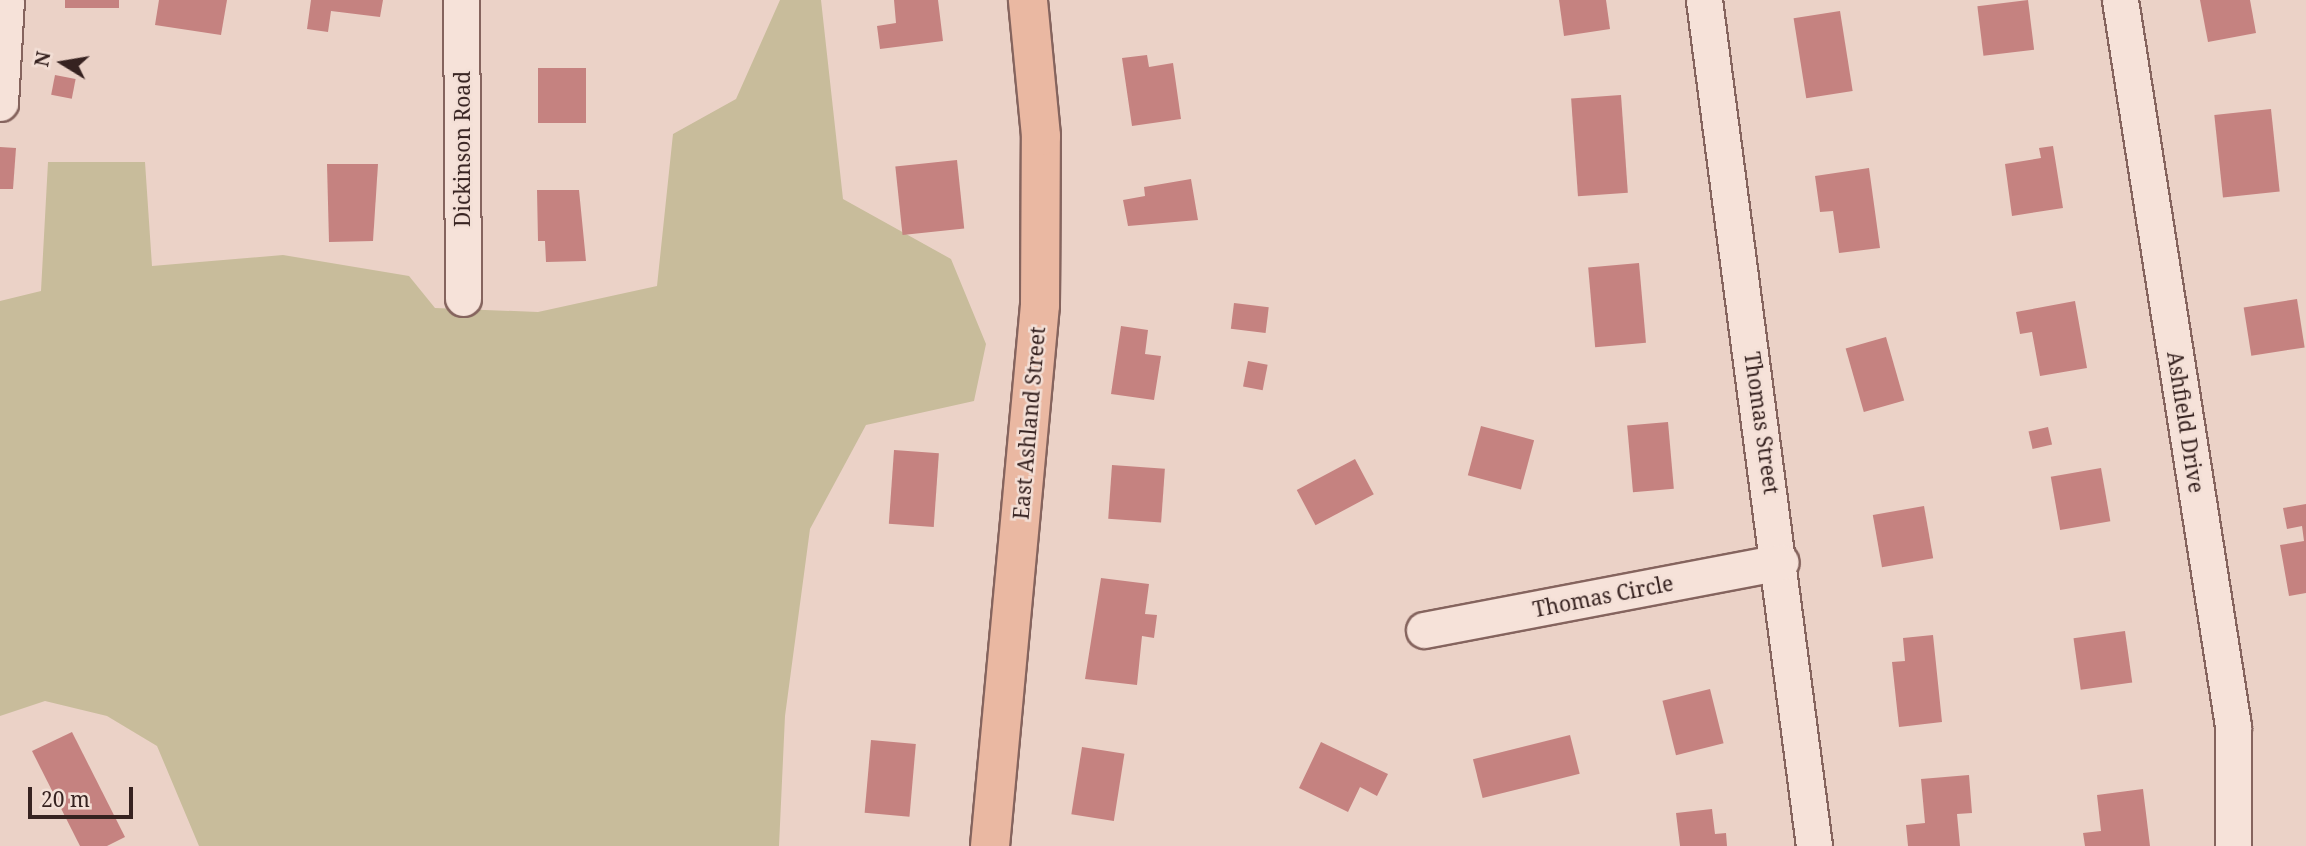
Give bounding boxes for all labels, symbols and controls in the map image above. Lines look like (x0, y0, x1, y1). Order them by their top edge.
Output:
north arrow (28, 28, 98, 98)
text: N (28, 49, 57, 69)
street label: Dickinson Road (449, 71, 475, 227)
street label: East Ashland Street (1008, 325, 1050, 521)
street label: Ashfield Drive (2162, 349, 2210, 495)
street label: Thomas Street (1740, 350, 1784, 496)
street label: Thomas Circle (1531, 570, 1675, 622)
scale bar (32, 772, 136, 816)
text: 20 m (41, 785, 90, 813)

